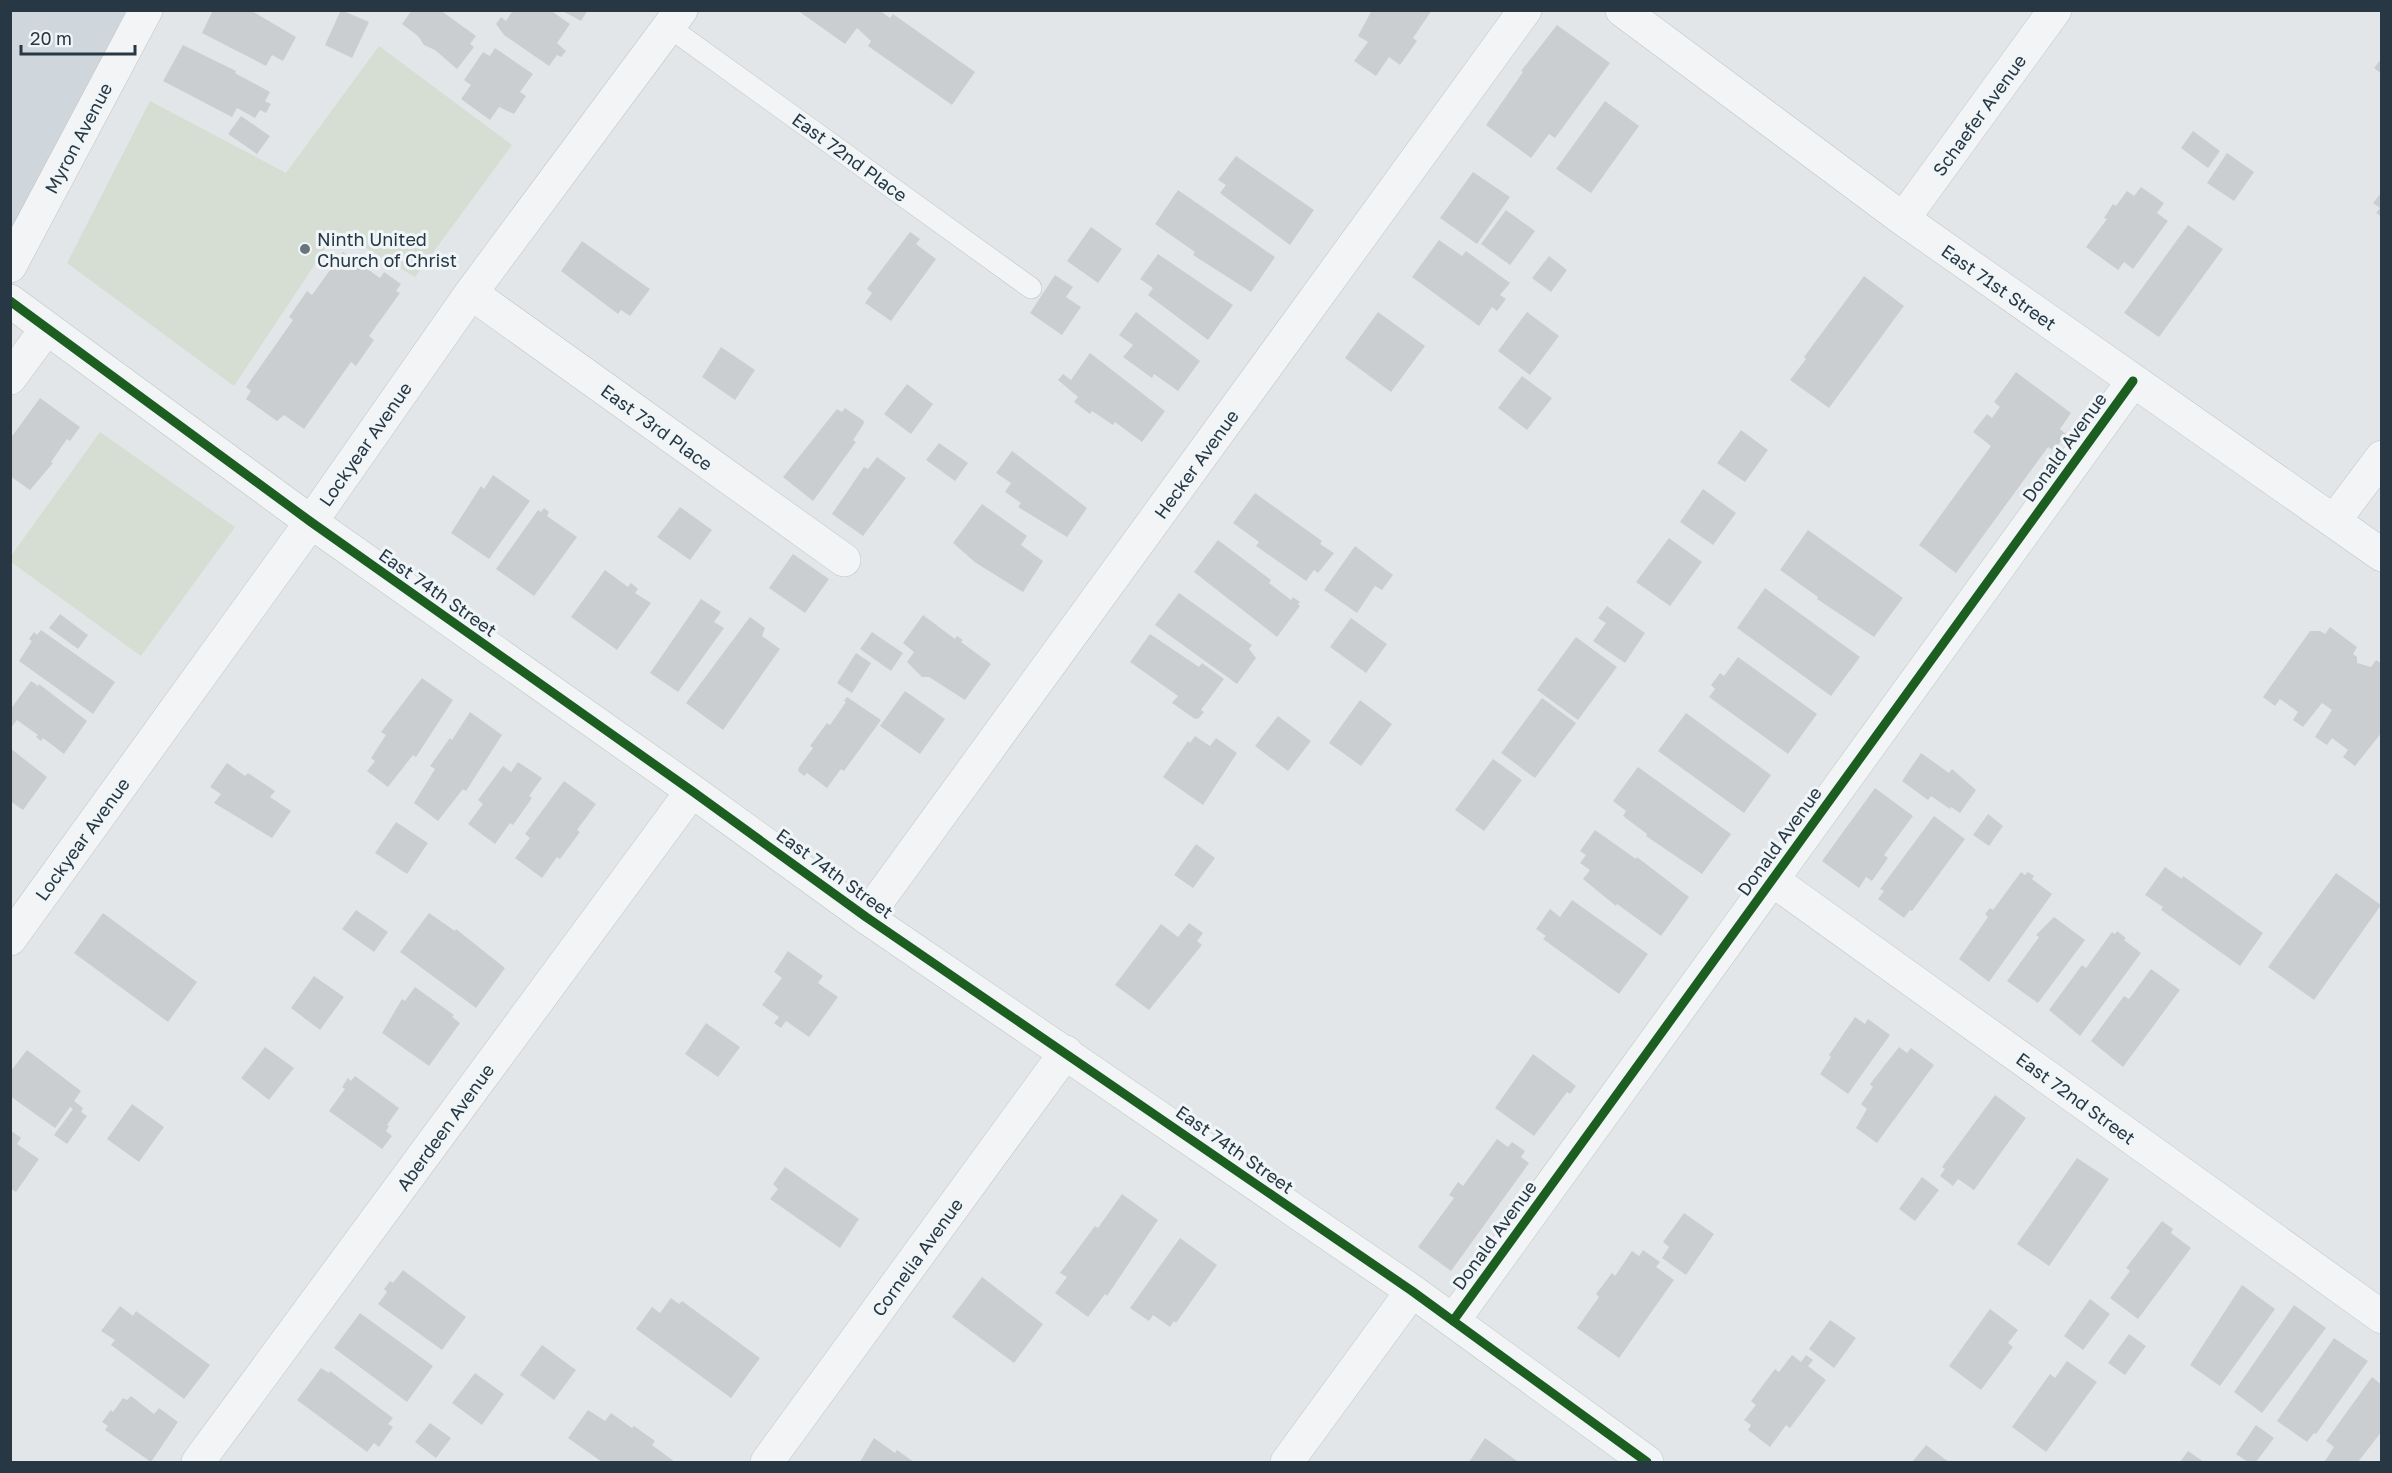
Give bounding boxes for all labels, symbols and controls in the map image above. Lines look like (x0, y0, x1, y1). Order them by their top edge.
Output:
scale bar (21, 18, 135, 56)
text: 20 m (30, 27, 72, 49)
street label: Schaefer Avenue (1928, 50, 2030, 180)
street label: Myron Avenue (40, 79, 116, 197)
street label: East 72nd Place (788, 108, 912, 206)
place label: Ninth United Church of Christ (317, 228, 457, 271)
street label: East 71st Street (1937, 239, 2061, 335)
marker: Ninth United Church of Christ (298, 242, 312, 256)
street label: Lockyear Avenue (314, 378, 416, 510)
street label: East 73rd Place (597, 379, 717, 475)
street label: Donald Avenue (2017, 388, 2111, 506)
street label: Hecker Avenue (1149, 405, 1243, 523)
street label: East 74th Street (375, 543, 501, 641)
street label: Lockyear Avenue (30, 773, 134, 905)
street label: Donald Avenue (1732, 782, 1826, 900)
street label: East 74th Street (772, 823, 898, 923)
street label: East 72nd Street (2012, 1047, 2140, 1149)
street label: Aberdeen Avenue (392, 1059, 498, 1195)
street label: East 74th Street (1172, 1100, 1298, 1198)
street label: Donald Avenue (1447, 1176, 1541, 1294)
street label: Cornelia Avenue (867, 1194, 967, 1320)

